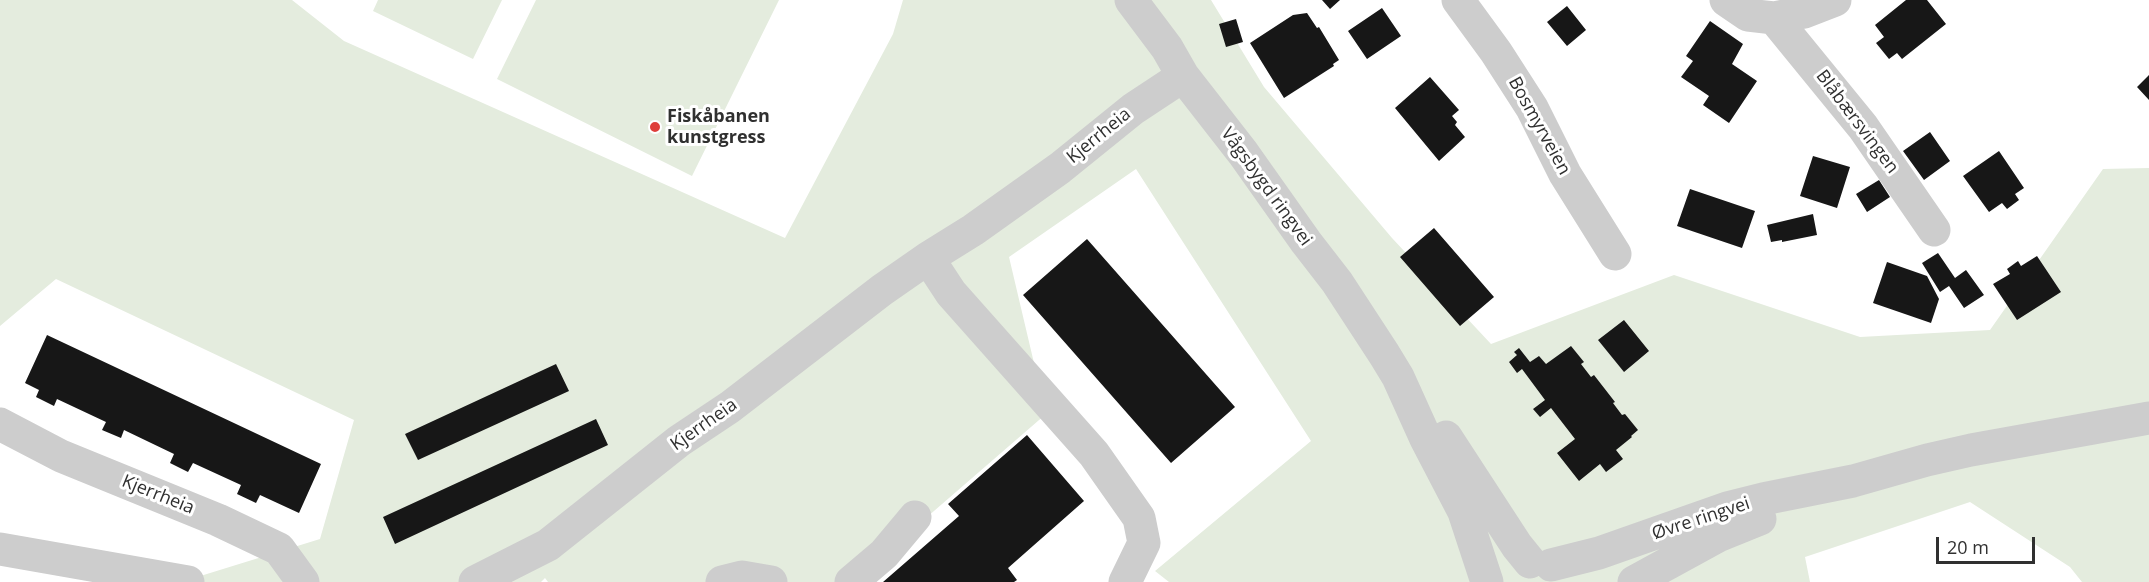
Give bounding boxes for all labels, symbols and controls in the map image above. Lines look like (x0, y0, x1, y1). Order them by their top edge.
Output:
street label: Blåbærsvingen (1811, 66, 1903, 178)
street label: Bosmyrveien (1503, 73, 1575, 179)
street label: Kjerrheia (1063, 104, 1135, 168)
place label: Fiskåbanen kunstgress (667, 106, 770, 148)
marker: Fiskåbanen kunstgress (648, 120, 662, 134)
street label: Vågsbygd ringvei (1216, 124, 1316, 250)
street label: Kjerrheia (667, 394, 741, 456)
street label: Kjerrheia (119, 471, 197, 519)
street label: Øvre ringvei (1649, 493, 1753, 545)
scale bar (1939, 525, 2038, 563)
text: 20 m (1947, 535, 1989, 559)

